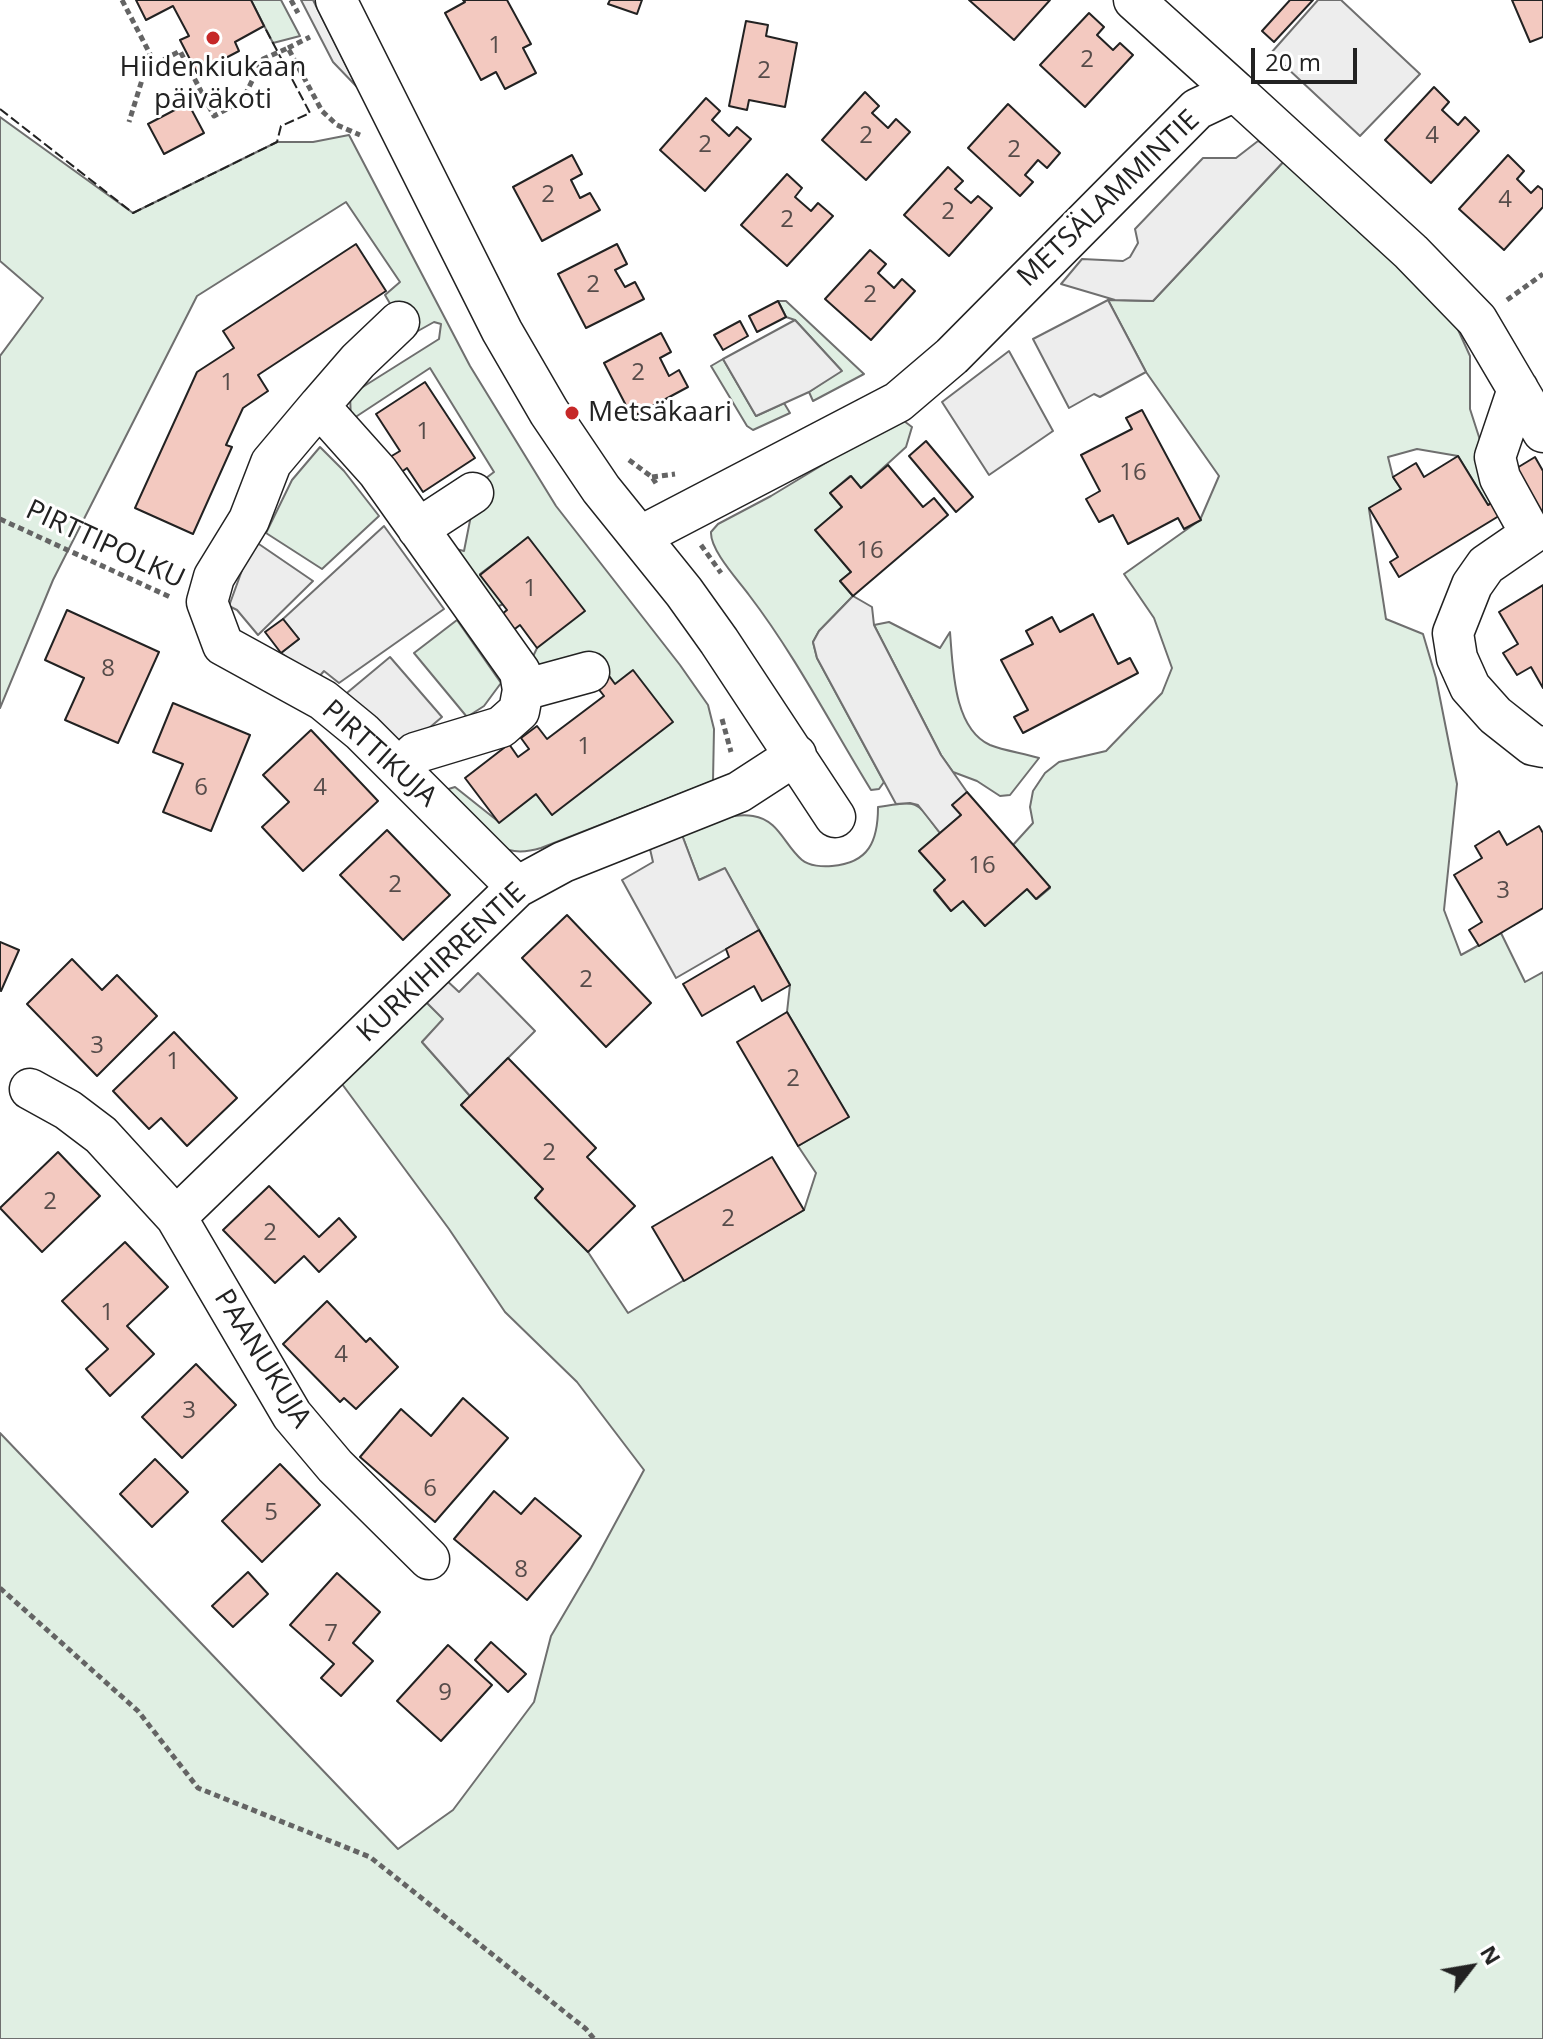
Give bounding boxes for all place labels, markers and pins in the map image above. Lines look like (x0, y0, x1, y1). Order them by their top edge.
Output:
marker: Hiidenkiukaan päiväkoti (204, 29, 222, 47)
place label: Hiidenkiukaan päiväkoti (120, 51, 306, 117)
place label: Metsäkaari (588, 396, 732, 430)
marker: Metsäkaari (563, 404, 581, 422)

